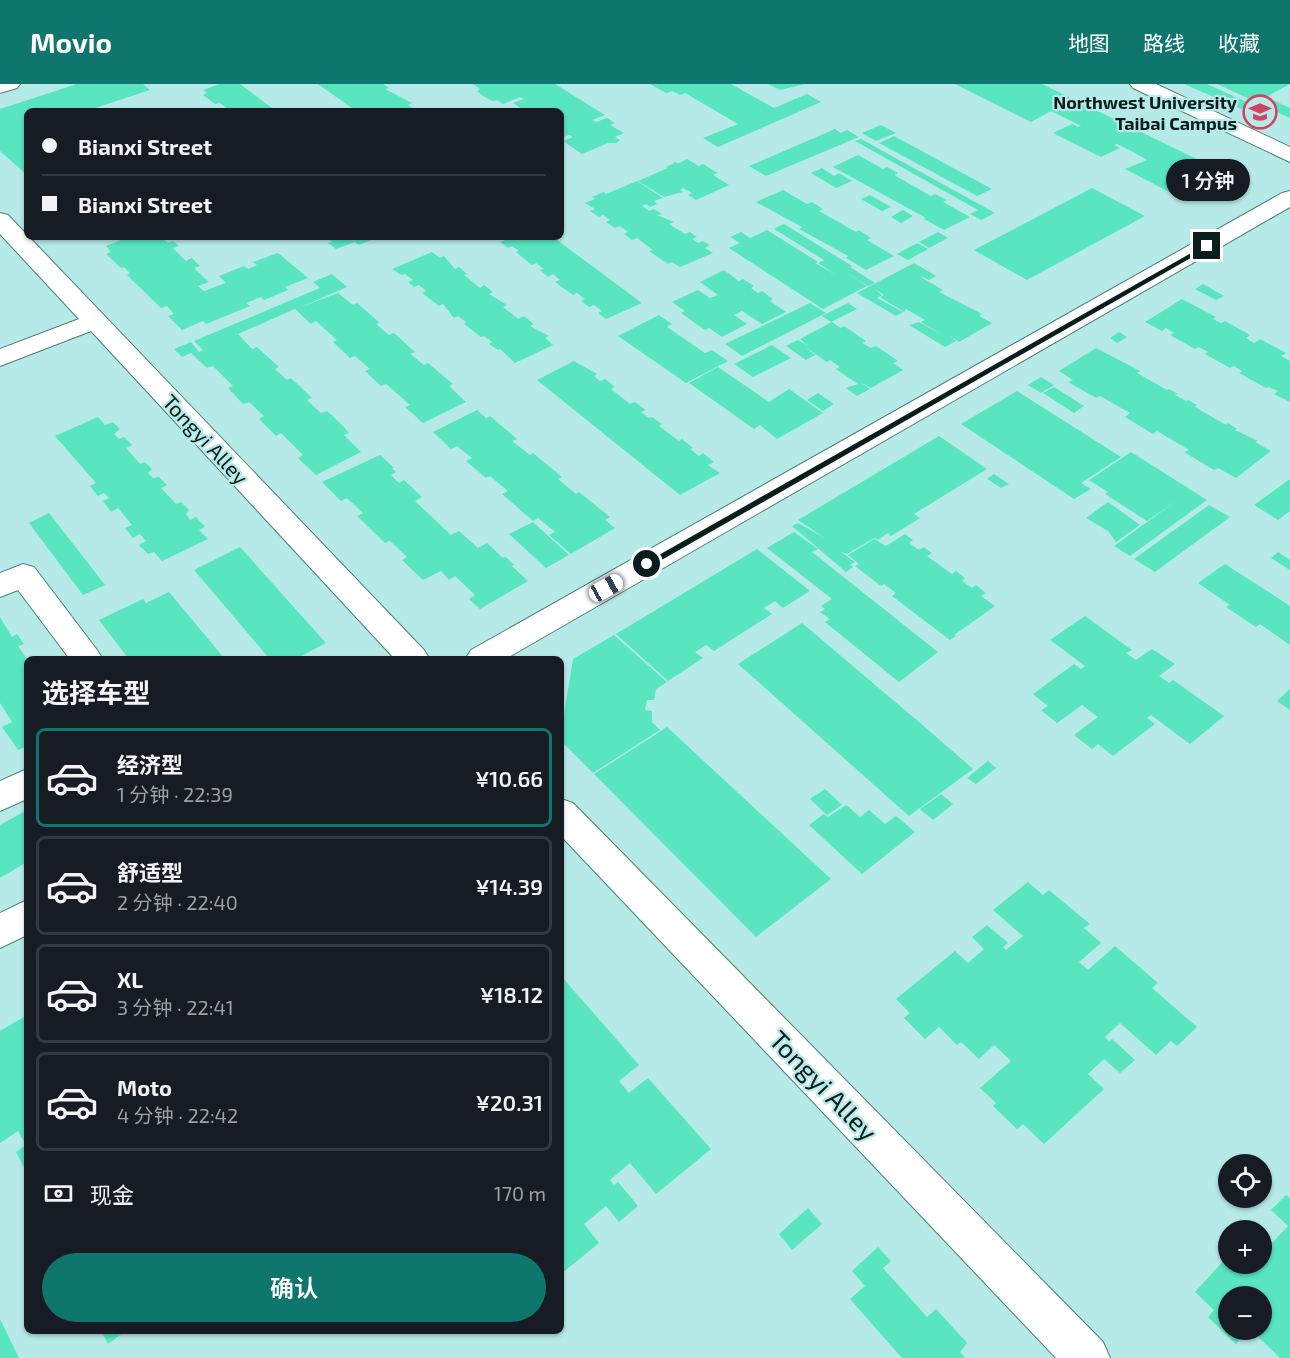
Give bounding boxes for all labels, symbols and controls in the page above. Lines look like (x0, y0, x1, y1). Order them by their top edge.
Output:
text: Movio (30, 25, 112, 59)
text: 地图 (1068, 30, 1110, 55)
text: 路线 (1143, 30, 1185, 55)
text: 收藏 (1218, 30, 1260, 55)
place label: Northwest University Taibai Campus (1053, 91, 1238, 134)
school or university icon: Northwest University Taibai Campus (1242, 94, 1278, 130)
text: Bianxi Street (78, 133, 212, 159)
callout: 1 分钟 (1165, 159, 1249, 201)
text: 1 分钟 (1182, 168, 1234, 192)
text: Bianxi Street (78, 191, 212, 217)
route end (1193, 232, 1220, 259)
street label: Tongyi Alley (158, 389, 254, 489)
route start (633, 550, 660, 577)
car (586, 571, 626, 605)
text: 选择车型 (42, 676, 150, 708)
icon: car (45, 751, 99, 805)
text: 经济型 (117, 751, 183, 777)
text: ¥10.66 (475, 765, 543, 791)
text: 1 分钟 · 22:39 (117, 782, 233, 806)
icon: car (45, 859, 99, 913)
text: 舒适型 (117, 859, 183, 885)
text: ¥14.39 (475, 873, 543, 899)
text: 2 分钟 · 22:40 (117, 890, 238, 914)
text: XL (117, 966, 143, 992)
icon: car (45, 967, 99, 1021)
text: ¥18.12 (480, 981, 543, 1007)
text: 3 分钟 · 22:41 (117, 995, 234, 1019)
street label: Tongyi Alley (764, 1023, 884, 1147)
text: Moto (117, 1074, 172, 1100)
icon: car (45, 1075, 99, 1129)
text: ¥20.31 (476, 1089, 543, 1115)
text: 4 分钟 · 22:42 (117, 1103, 238, 1127)
map controls (1218, 1154, 1272, 1340)
button: locate (1218, 1154, 1272, 1208)
icon: cash (42, 1177, 75, 1210)
text: 现金 (90, 1181, 134, 1207)
text: 170 m (494, 1181, 546, 1205)
button: + (1218, 1220, 1272, 1274)
button: 确认 (42, 1253, 546, 1322)
button: − (1218, 1286, 1272, 1340)

